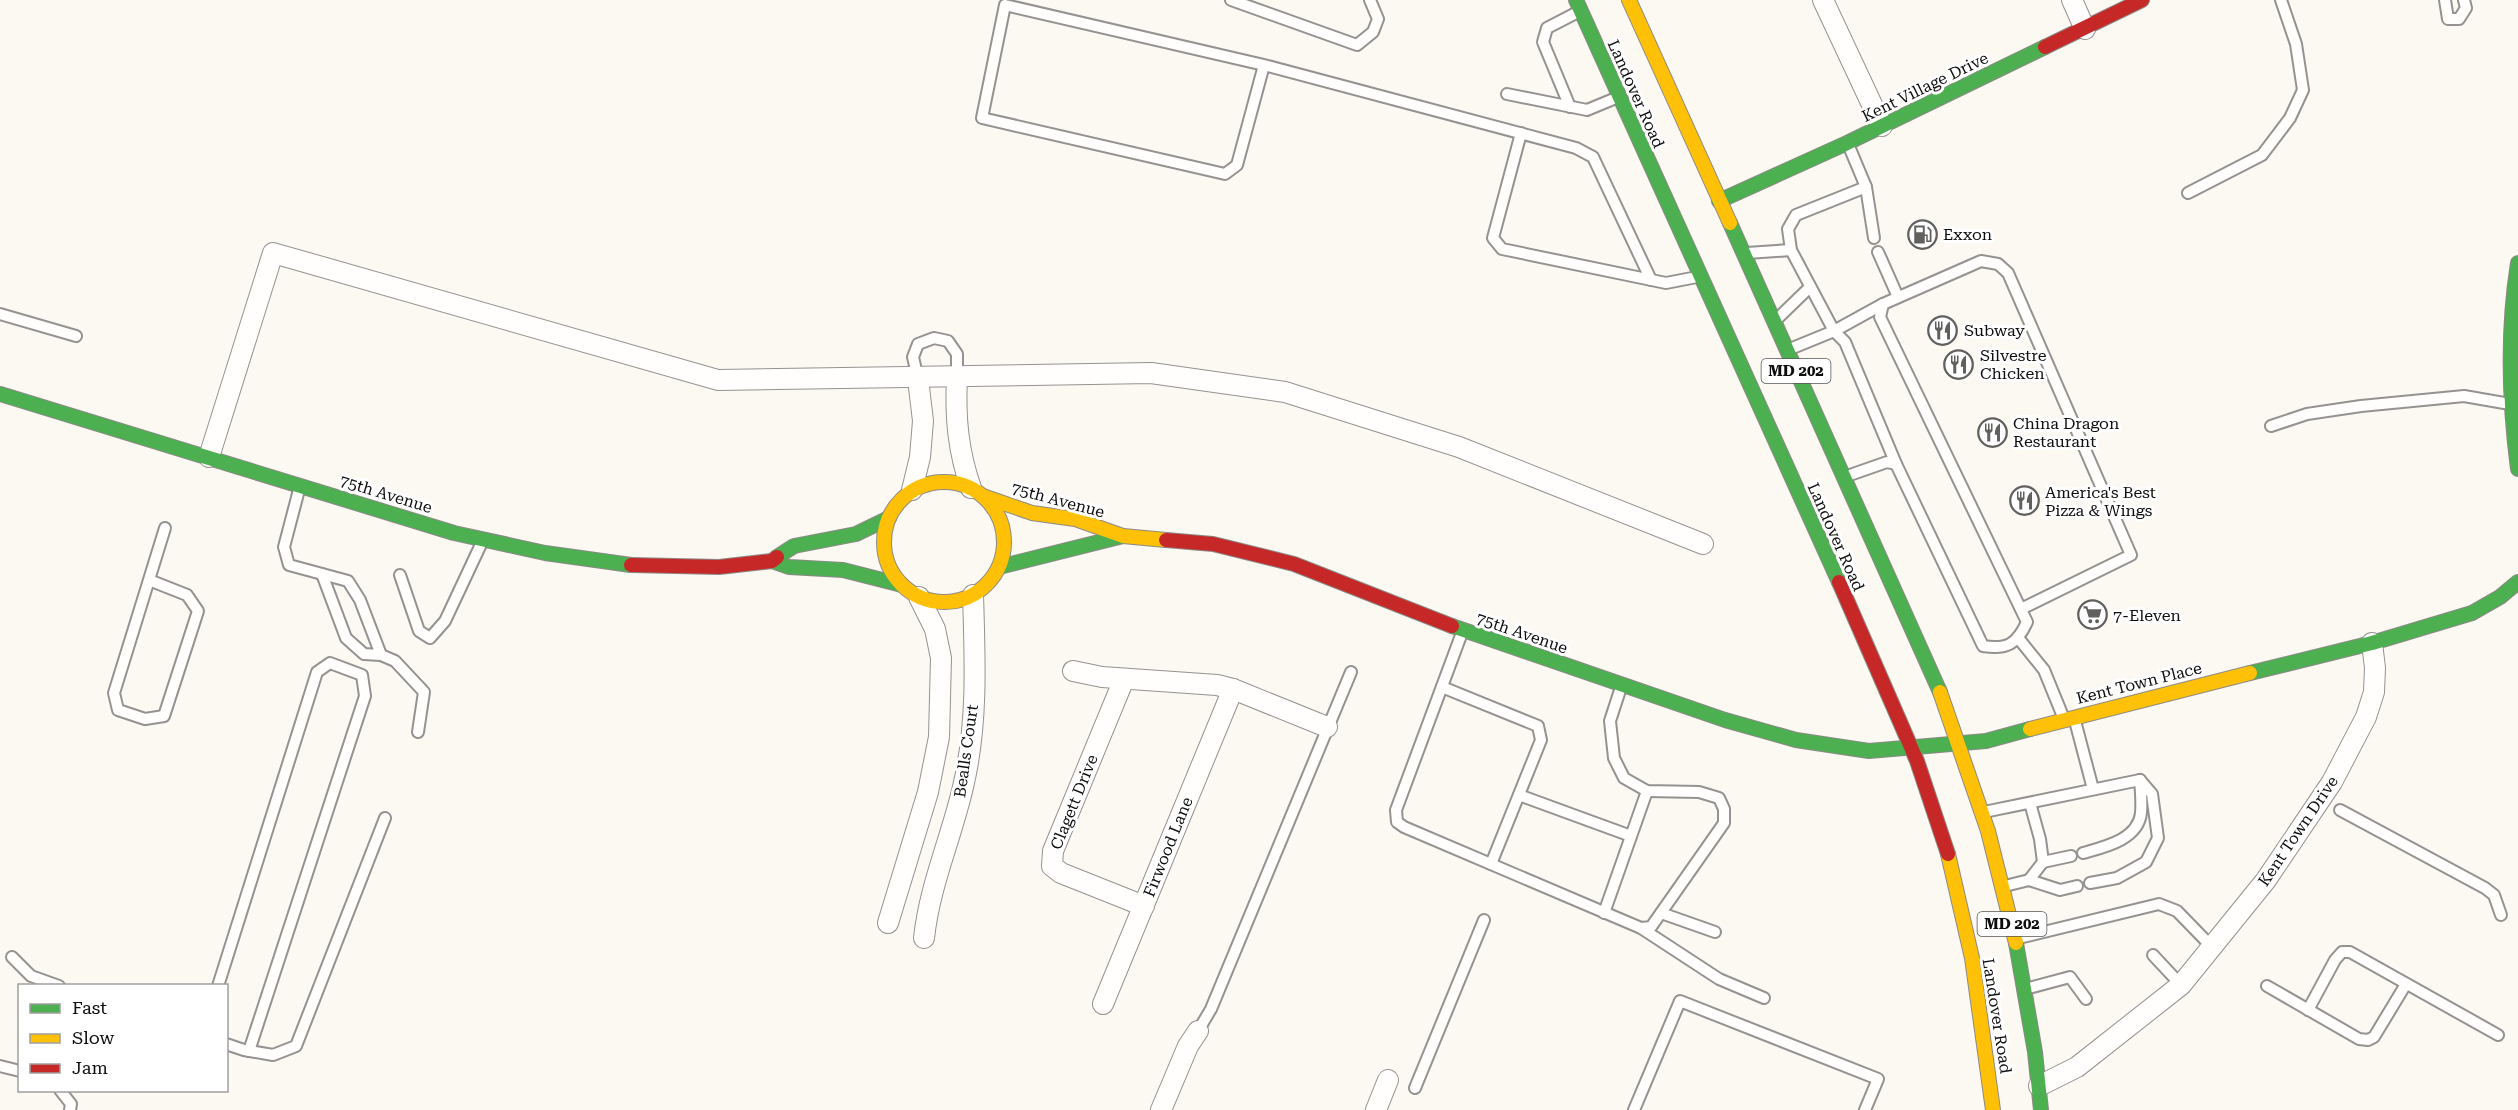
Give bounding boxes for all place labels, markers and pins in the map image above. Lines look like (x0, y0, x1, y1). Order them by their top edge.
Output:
fuel station icon: Exxon (1906, 218, 1938, 250)
place label: Exxon (1943, 225, 1992, 244)
restaurant icon: Subway (1927, 314, 1959, 346)
place label: Subway (1964, 321, 2025, 340)
place label: Silvestre Chicken (1980, 346, 2047, 383)
restaurant icon: Silvestre Chicken (1943, 348, 1975, 380)
place label: China Dragon Restaurant (2013, 414, 2119, 451)
restaurant icon: China Dragon Restaurant (1976, 416, 2008, 448)
place label: America's Best Pizza & Wings (2045, 483, 2156, 520)
restaurant icon: America's Best Pizza & Wings (2008, 485, 2040, 517)
supermarket icon: 7-Eleven (2076, 599, 2108, 631)
place label: 7-Eleven (2113, 606, 2181, 625)

